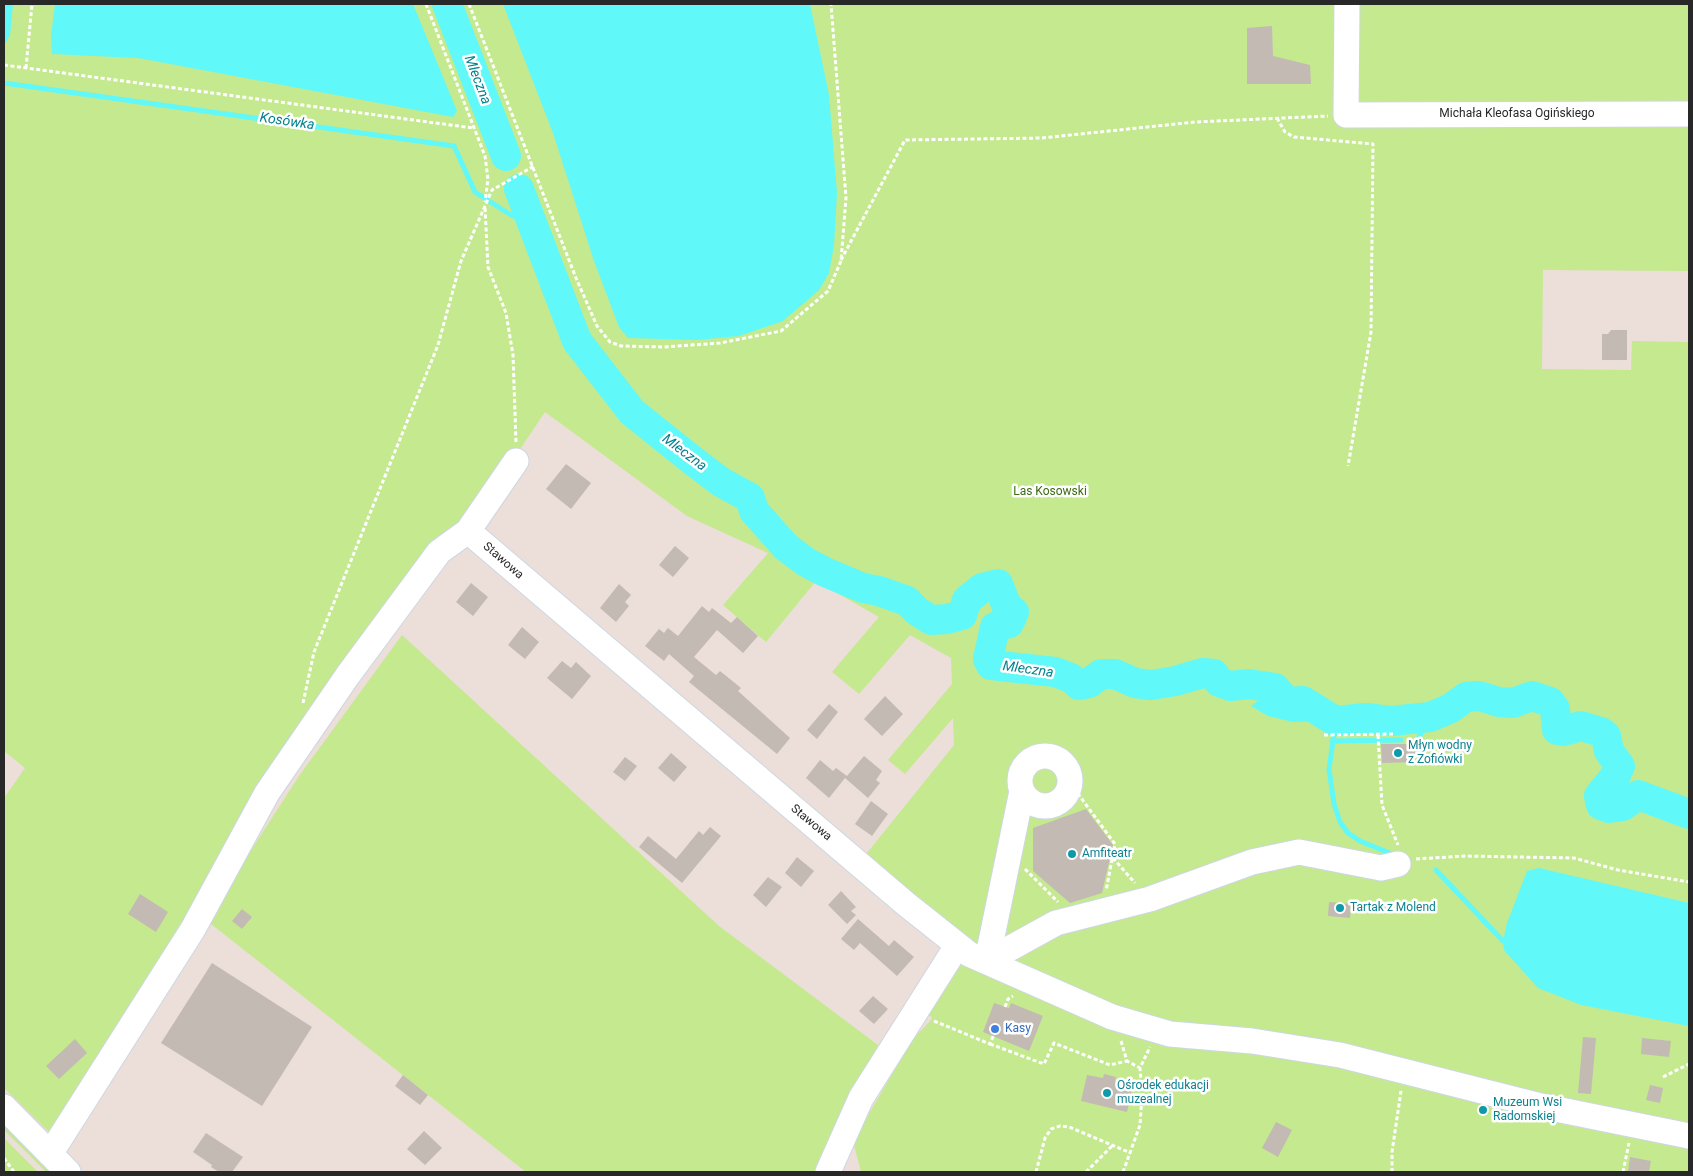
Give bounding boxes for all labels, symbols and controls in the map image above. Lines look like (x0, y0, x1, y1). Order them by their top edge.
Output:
water label: Mleczna (460, 53, 494, 107)
street label: Michała Kleofasa Ogińskiego (1439, 107, 1595, 121)
water label: Kosówka (258, 110, 316, 134)
water label: Mleczna (659, 431, 709, 475)
park label: Las Kosowski (1013, 485, 1087, 499)
street label: Stawowa (480, 539, 526, 583)
water label: Mleczna (1002, 658, 1054, 682)
place label: Młyn wodny z Zofiówki (1408, 739, 1472, 767)
marker: Młyn wodny z Zofiówki (1392, 747, 1404, 759)
street label: Stawowa (788, 802, 834, 844)
place label: Amfiteatr (1082, 847, 1132, 861)
marker: Amfiteatr (1066, 848, 1078, 860)
place label: Tartak z Molend (1350, 901, 1436, 915)
marker: Tartak z Molend (1334, 902, 1346, 914)
place label: Kasy (1005, 1022, 1031, 1036)
marker: Kasy (989, 1023, 1001, 1035)
place label: Ośrodek edukacji muzealnej (1117, 1079, 1209, 1107)
marker: Ośrodek edukacji muzealnej (1101, 1087, 1113, 1099)
place label: Muzeum Wsi Radomskiej (1493, 1096, 1562, 1124)
marker: Muzeum Wsi Radomskiej (1477, 1104, 1489, 1116)

